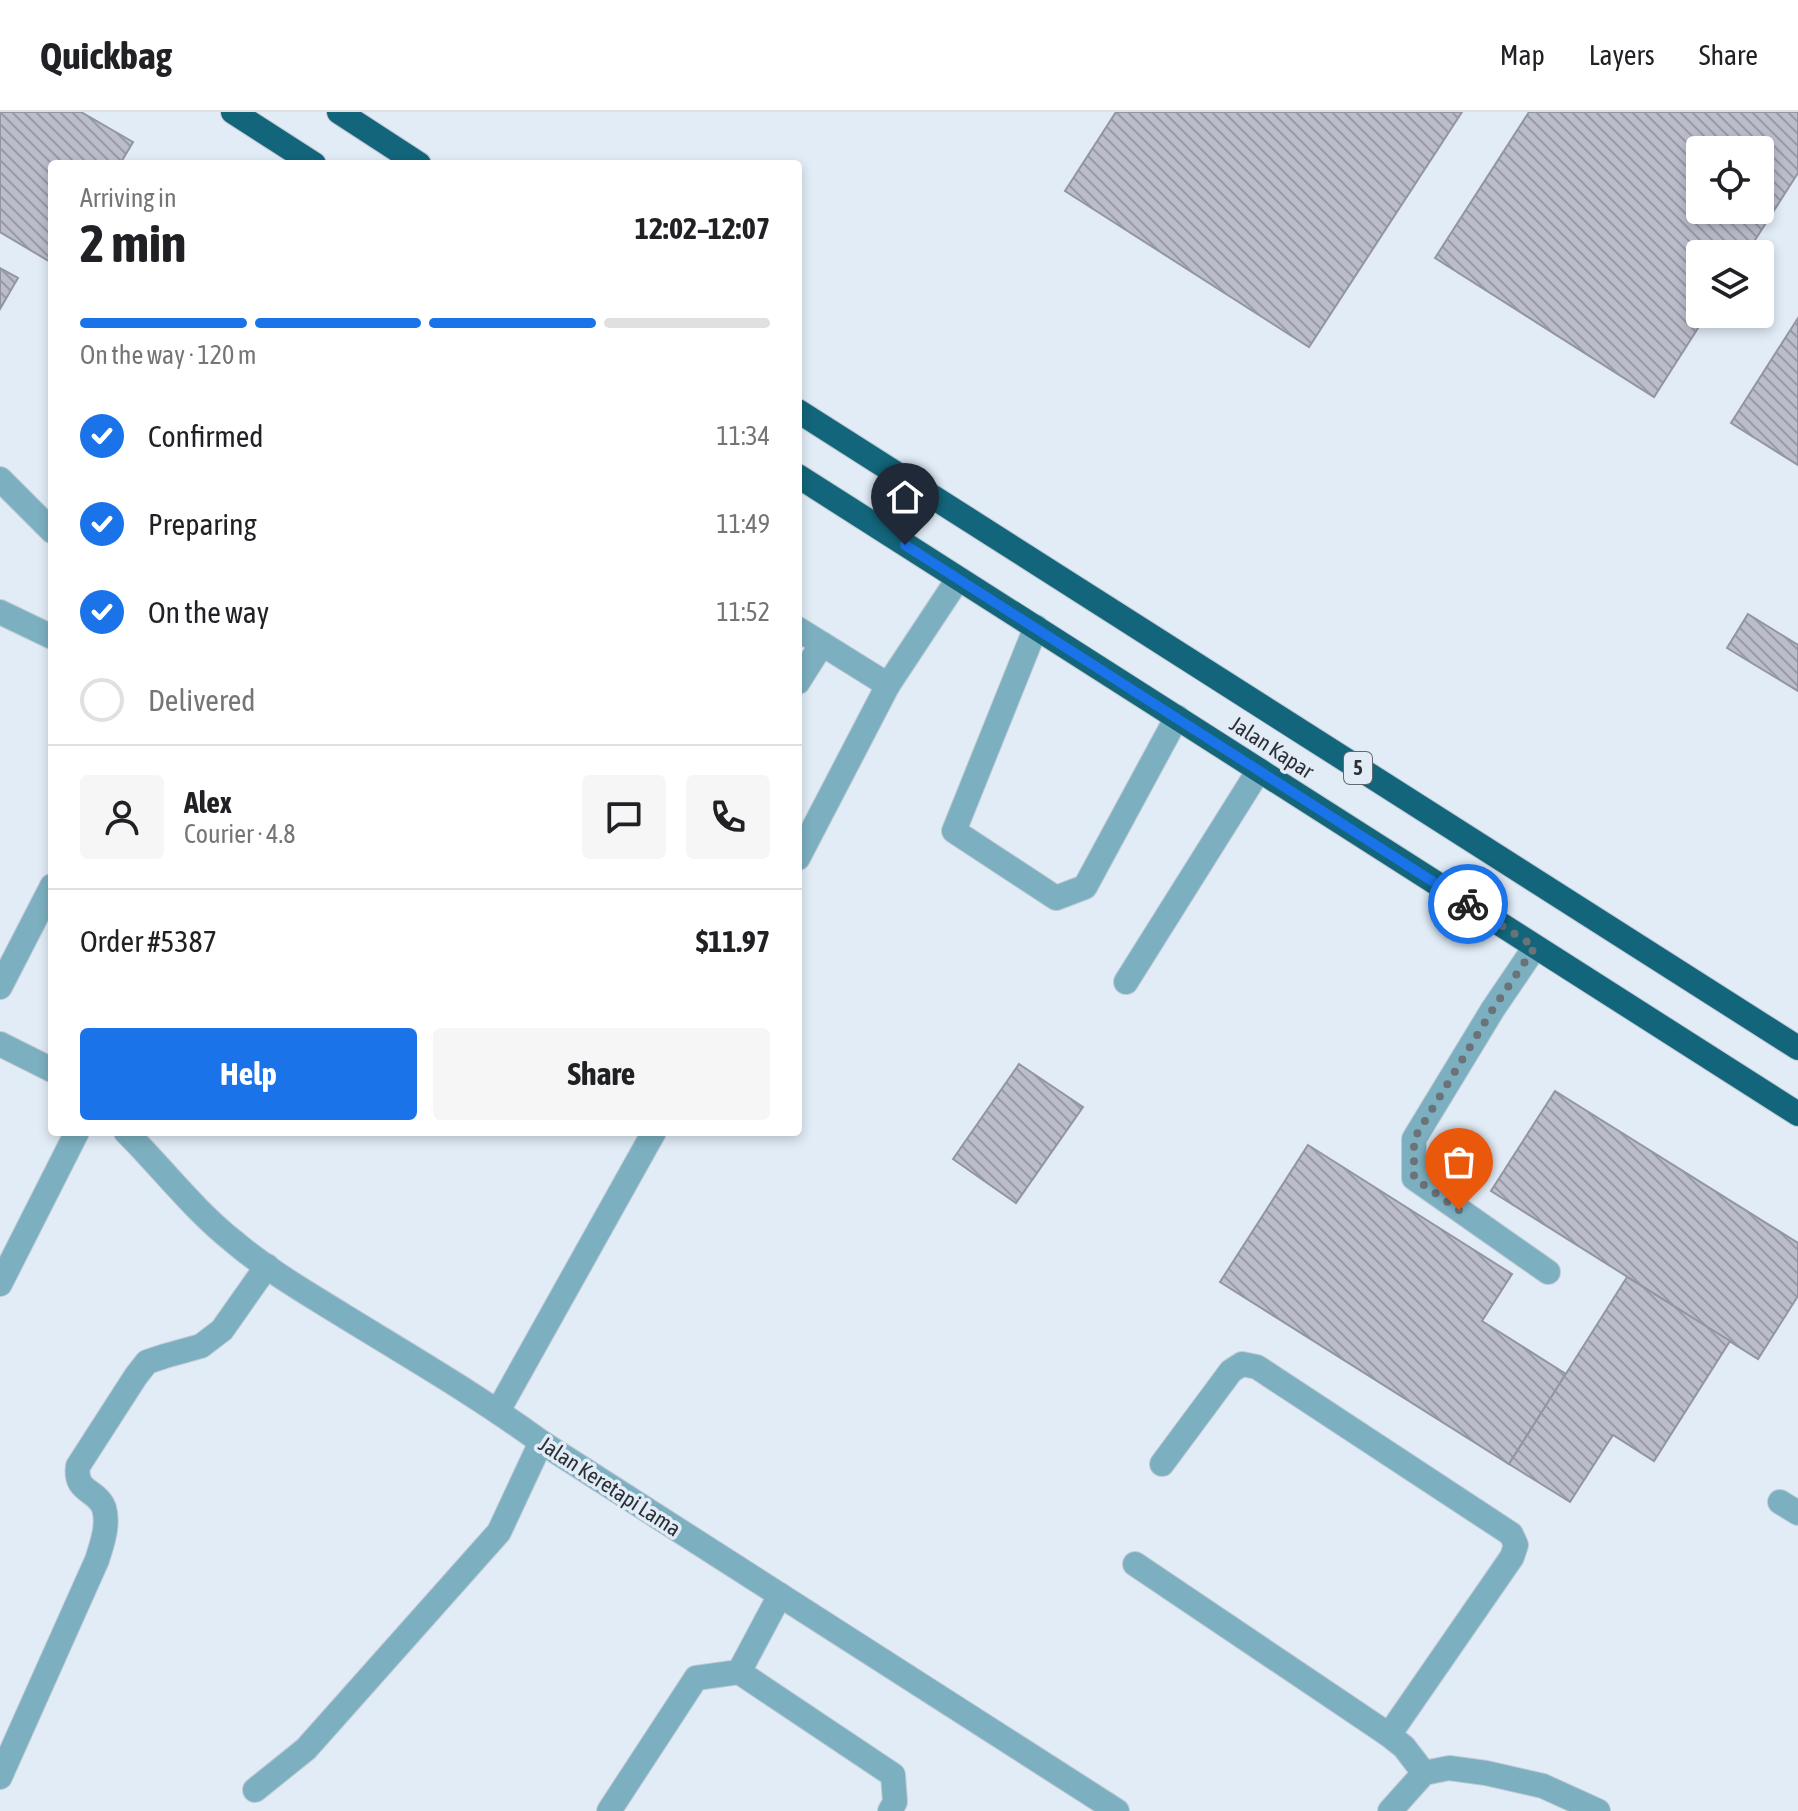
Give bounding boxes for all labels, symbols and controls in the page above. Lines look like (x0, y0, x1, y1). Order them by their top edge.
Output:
text: Quickbag (40, 34, 172, 77)
text: Map (1500, 39, 1545, 71)
text: Layers (1589, 39, 1655, 71)
text: Share (1699, 39, 1758, 71)
map controls (1686, 136, 1774, 328)
button: locate (1686, 136, 1774, 224)
text: Arriving in (80, 183, 177, 213)
text: 12:02–12:07 (635, 211, 770, 245)
text: 2 min (80, 213, 186, 273)
button: layers (1686, 240, 1774, 328)
text: On the way · 120 m (80, 340, 257, 370)
icon: check (80, 414, 124, 458)
text: Confirmed (148, 419, 263, 453)
text: 11:34 (716, 421, 770, 451)
pin (871, 463, 939, 545)
icon: home (883, 475, 927, 519)
icon: check (80, 502, 124, 546)
text: Preparing (148, 507, 257, 541)
text: 11:49 (716, 509, 770, 539)
icon: check (80, 590, 124, 634)
text: On the way (148, 595, 269, 629)
text: 11:52 (716, 597, 770, 627)
text: Delivered (148, 683, 256, 717)
street label: Jalan Kapar (1225, 710, 1319, 784)
road number: 5 (1344, 752, 1372, 784)
button: person (80, 775, 164, 859)
button: chat (582, 775, 666, 859)
button: phone (686, 775, 770, 859)
text: Alex (184, 785, 232, 819)
text: Courier · 4.8 (184, 819, 295, 849)
courier (1428, 864, 1508, 944)
icon: bike (1446, 882, 1490, 926)
text: Order #5387 (80, 924, 217, 958)
text: $11.97 (696, 924, 770, 958)
button: Help (80, 1028, 417, 1120)
button: Share (433, 1028, 770, 1120)
pin (1425, 1128, 1493, 1210)
icon: bag (1437, 1140, 1481, 1184)
street label: Jalan Keretapi Lama (534, 1431, 686, 1541)

